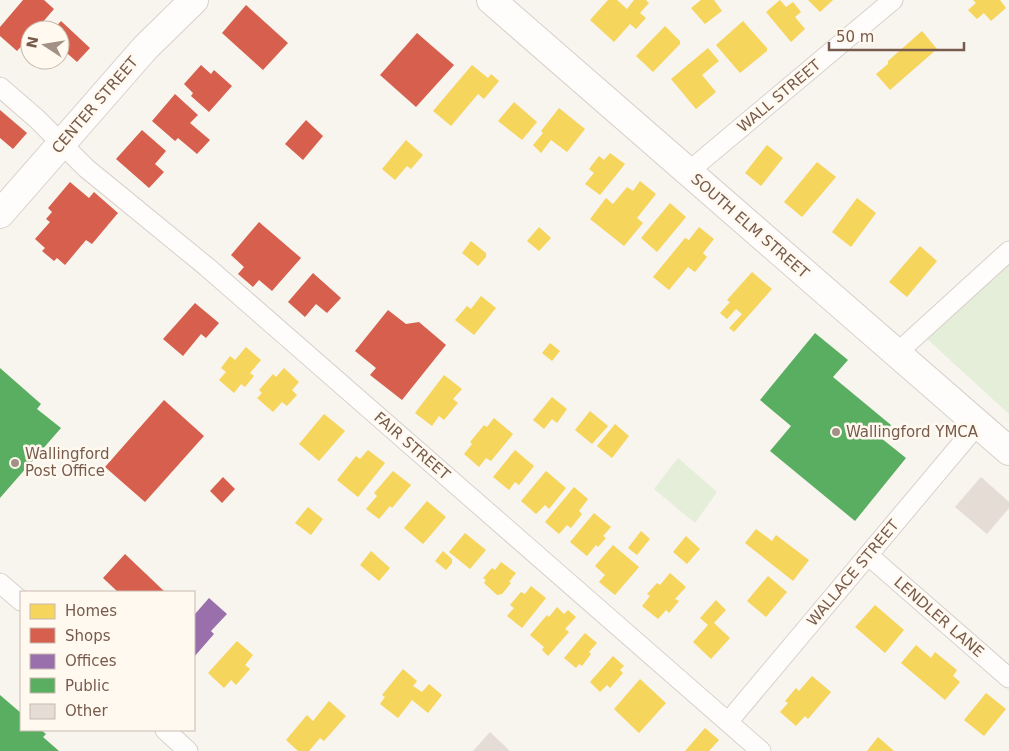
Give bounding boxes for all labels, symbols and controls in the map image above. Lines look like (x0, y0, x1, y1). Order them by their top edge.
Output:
north arrow (20, 20, 70, 70)
scale bar (829, 20, 964, 52)
text: 50 m (836, 28, 874, 46)
text: N (23, 35, 41, 50)
street label: CENTER STREET (48, 52, 142, 157)
street label: WALL STREET (734, 55, 825, 136)
street label: SOUTH ELM STREET (687, 170, 813, 283)
street label: FAIR STREET (370, 408, 454, 484)
place label: Wallingford YMCA (846, 423, 979, 441)
marker: Wallingford YMCA (830, 426, 842, 438)
place label: Wallingford Post Office (25, 445, 109, 480)
marker: Wallingford Post Office (9, 457, 21, 469)
street label: WALLACE STREET (803, 516, 903, 630)
street label: LENDLER LANE (890, 573, 988, 661)
legend (20, 591, 195, 731)
text: Homes (65, 602, 117, 620)
text: Shops (65, 627, 111, 645)
text: Offices (65, 652, 117, 670)
text: Public (65, 677, 109, 695)
text: Other (65, 702, 108, 720)

